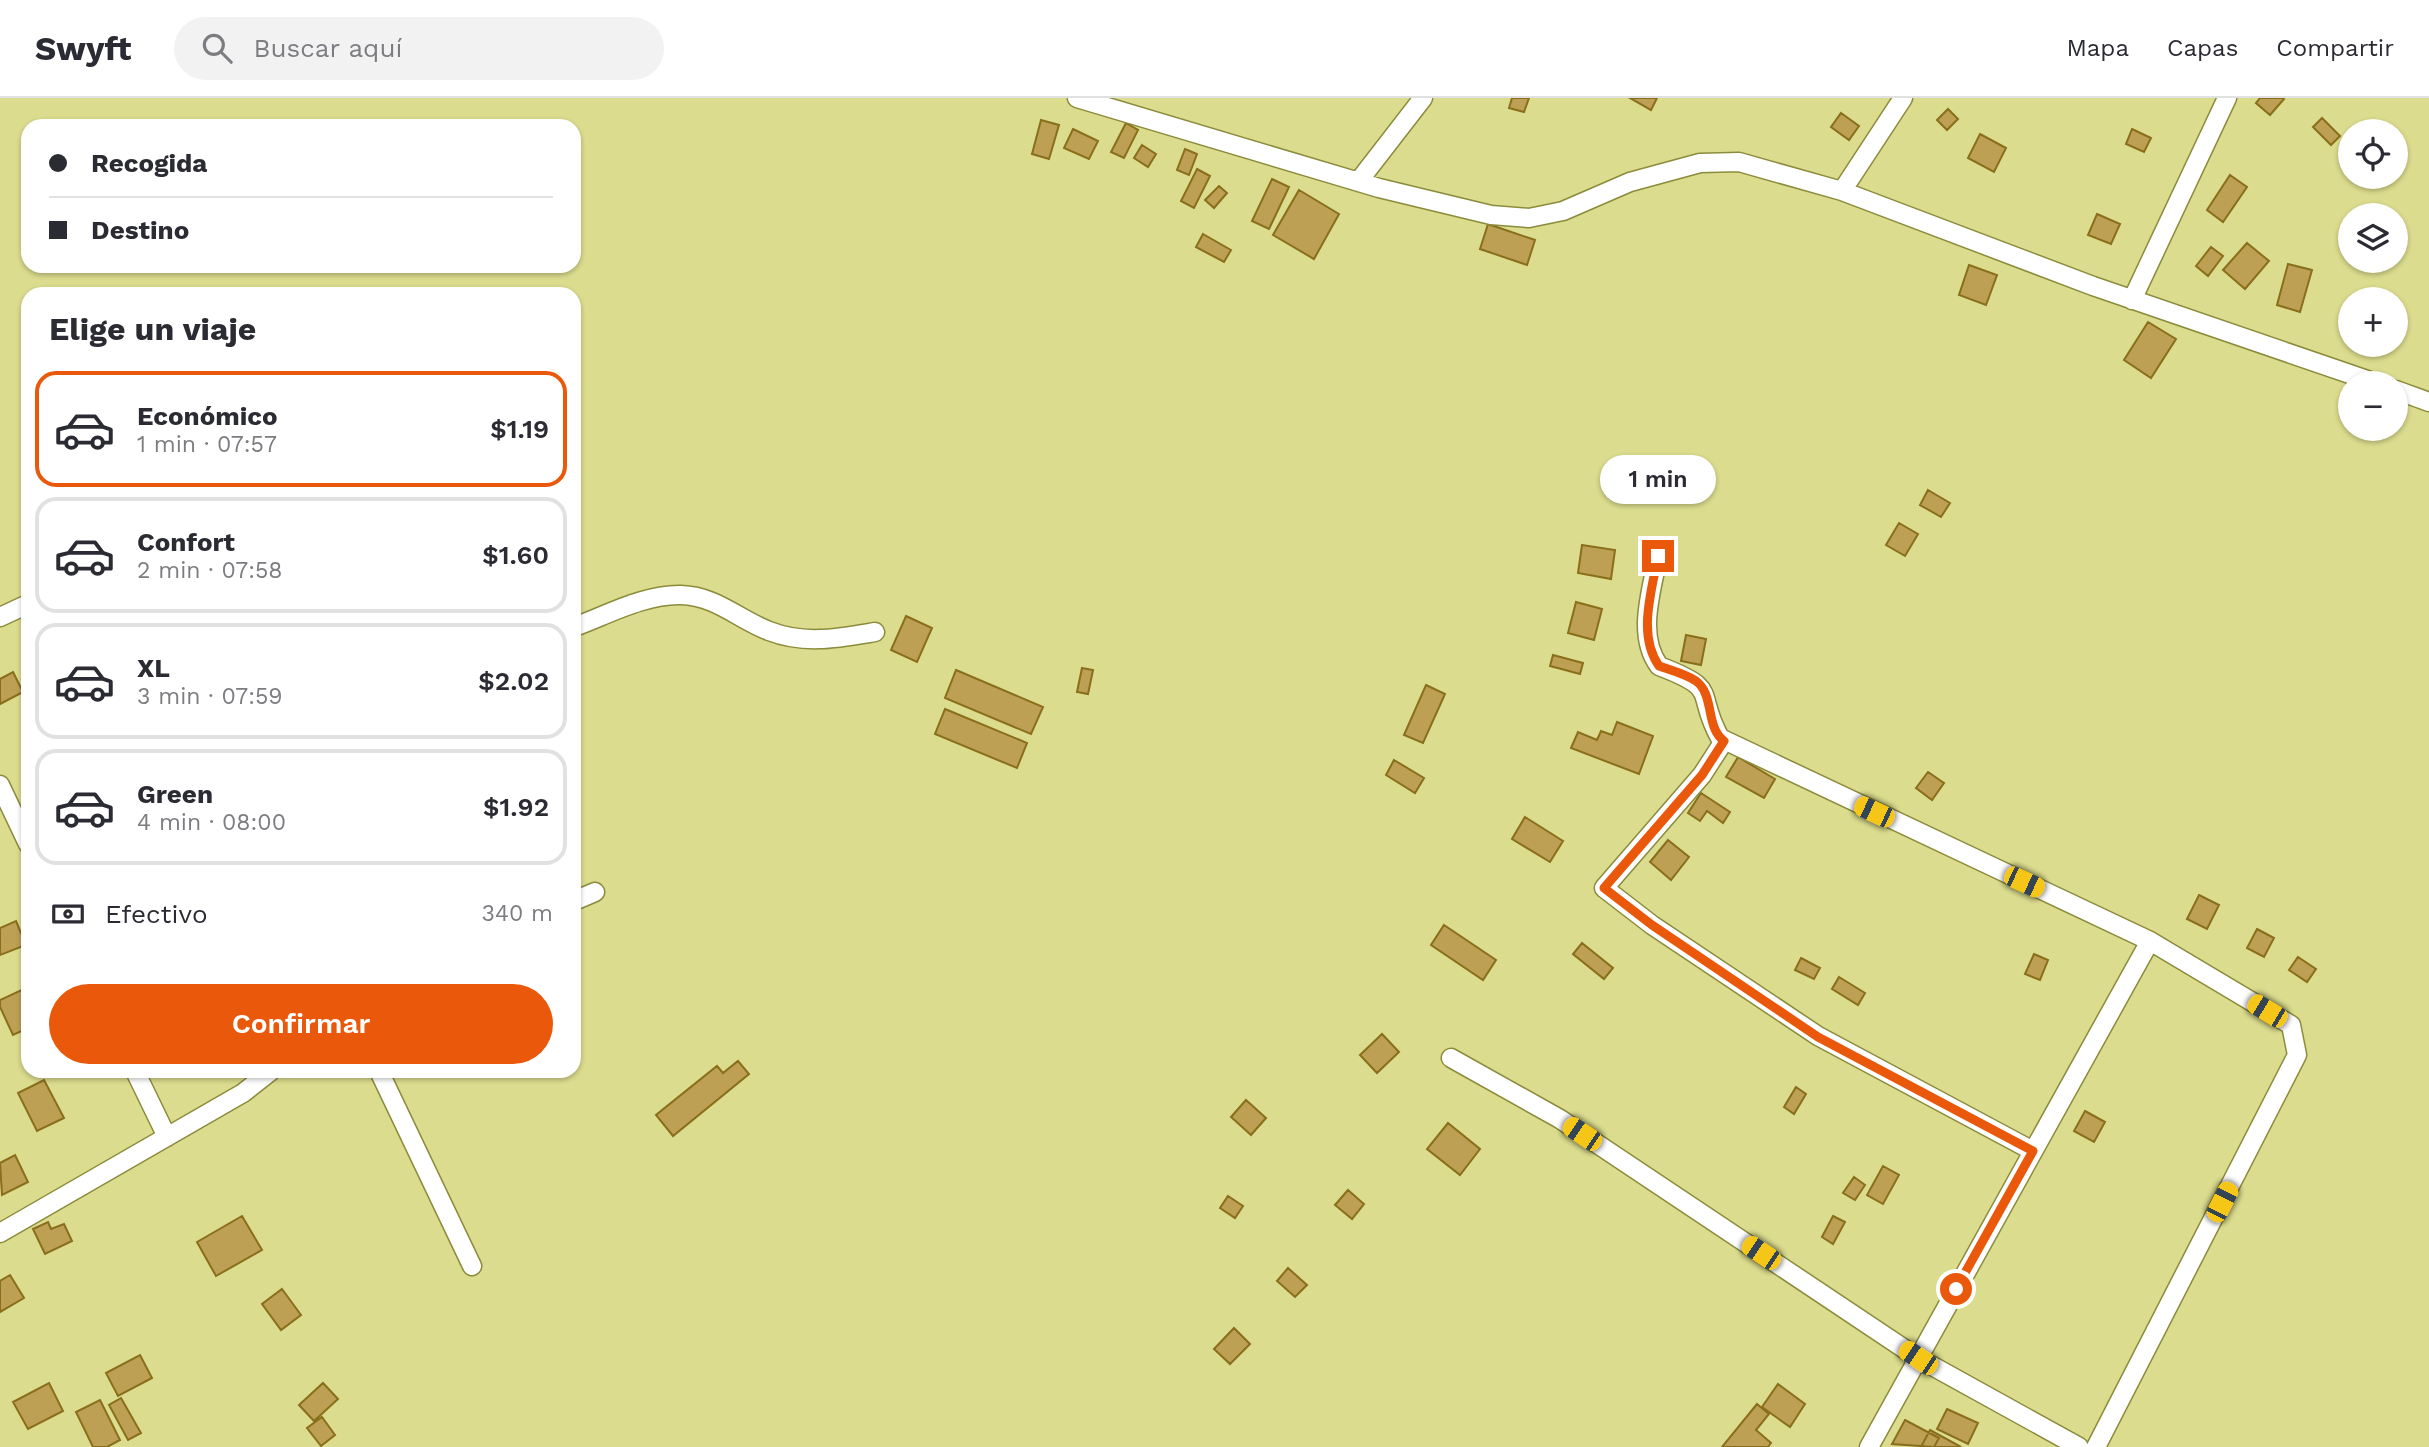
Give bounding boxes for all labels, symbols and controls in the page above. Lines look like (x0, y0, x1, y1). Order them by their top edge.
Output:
search box (174, 17, 664, 80)
text: Swyft (35, 29, 132, 68)
icon: search (198, 29, 236, 67)
text: Buscar aquí (254, 33, 402, 63)
text: Mapa (2066, 34, 2129, 62)
text: Capas (2167, 34, 2238, 62)
text: Compartir (2276, 34, 2394, 62)
map controls (2338, 119, 2408, 441)
button: locate (2338, 119, 2408, 189)
text: Recogida (91, 148, 207, 178)
button: layers (2338, 203, 2408, 273)
text: Destino (91, 215, 189, 245)
button: + (2338, 287, 2408, 357)
text: Elige un viaje (49, 310, 256, 348)
button: − (2338, 371, 2408, 441)
icon: car (53, 398, 116, 461)
text: Económico (137, 401, 278, 431)
text: $1.19 (490, 414, 549, 444)
text: 1 min · 07:57 (137, 431, 277, 458)
callout: 1 min (1600, 454, 1716, 504)
text: 1 min (1628, 466, 1688, 493)
icon: car (53, 524, 116, 587)
text: Confort (137, 527, 235, 557)
text: $1.60 (482, 540, 549, 570)
route end (1642, 540, 1674, 572)
text: 2 min · 07:58 (137, 557, 283, 584)
icon: car (53, 650, 116, 713)
text: XL (137, 653, 170, 683)
text: $2.02 (478, 666, 549, 696)
text: 3 min · 07:59 (137, 683, 283, 710)
icon: car (53, 776, 116, 839)
text: Green (137, 779, 213, 809)
text: $1.92 (483, 792, 549, 822)
car (1851, 794, 1898, 830)
text: 4 min · 08:00 (137, 809, 286, 836)
car (2001, 864, 2048, 900)
icon: cash (49, 895, 87, 933)
text: Efectivo (105, 899, 208, 929)
text: 340 m (481, 900, 553, 927)
button: Confirmar (49, 984, 553, 1064)
car (2244, 991, 2291, 1031)
car (1559, 1114, 1606, 1154)
car (2204, 1179, 2241, 1225)
car (1738, 1233, 1785, 1273)
route start (1940, 1273, 1972, 1305)
car (1895, 1338, 1942, 1378)

